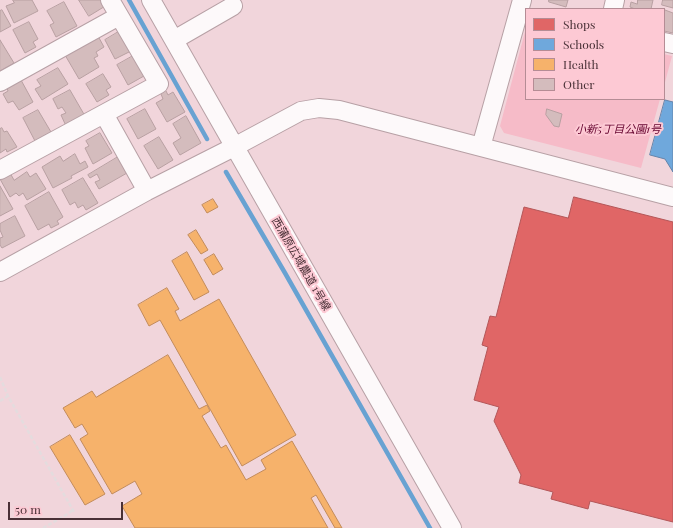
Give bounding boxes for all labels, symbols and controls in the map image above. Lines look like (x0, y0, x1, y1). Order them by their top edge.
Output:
legend (525, 8, 665, 100)
text: Shops (563, 16, 595, 32)
text: Schools (563, 36, 604, 52)
text: Health (563, 56, 599, 72)
text: Other (563, 76, 595, 92)
park label: 小新5丁目公園1号 (575, 123, 661, 137)
street label: 西蒲原広域農道 1号線 (269, 215, 333, 313)
scale bar (10, 494, 125, 520)
text: 50 m (15, 501, 41, 517)

